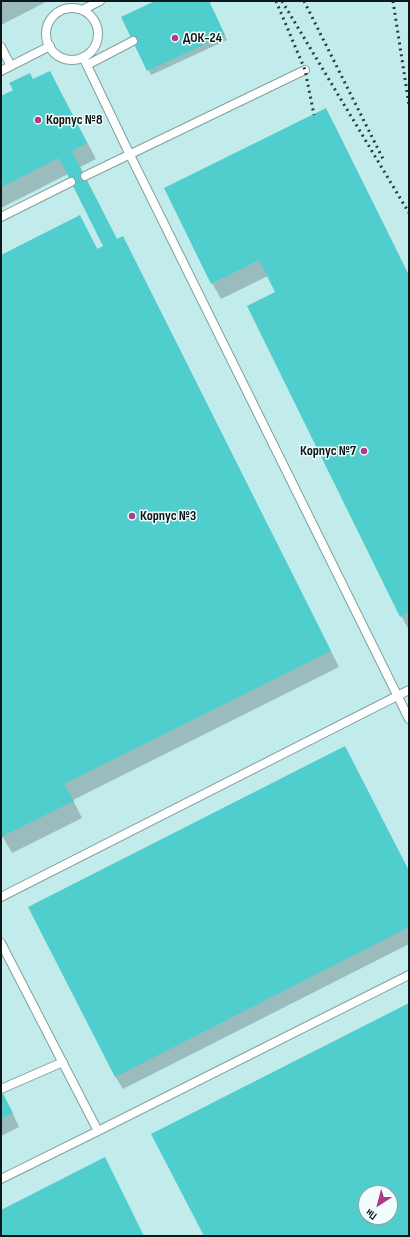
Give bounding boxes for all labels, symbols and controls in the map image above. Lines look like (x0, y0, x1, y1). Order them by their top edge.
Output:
place label: ДОК-24 (183, 30, 222, 46)
marker: ДОК-24 (170, 33, 180, 43)
place label: Корпус №8 (46, 112, 103, 128)
marker: Корпус №8 (33, 115, 43, 125)
place label: Корпус №7 (300, 443, 356, 459)
marker: Корпус №7 (359, 446, 369, 456)
place label: Корпус №3 (140, 508, 196, 524)
marker: Корпус №3 (127, 511, 137, 521)
north arrow (358, 1185, 398, 1225)
text: Пн (363, 1206, 379, 1223)

